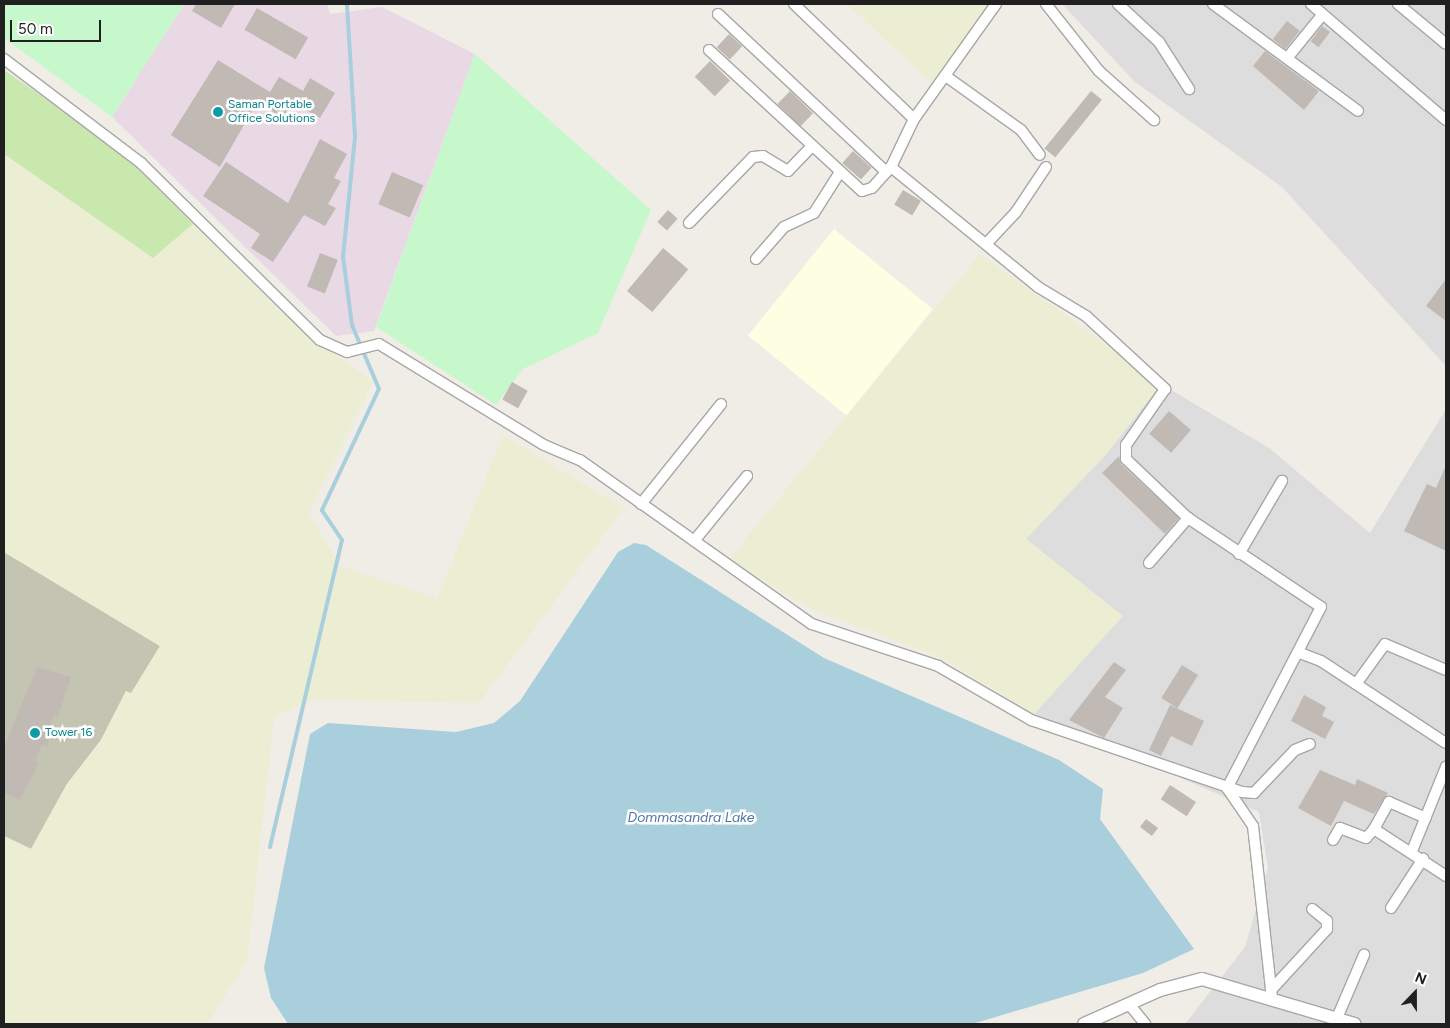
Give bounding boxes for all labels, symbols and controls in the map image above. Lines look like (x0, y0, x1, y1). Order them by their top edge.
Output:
scale bar (12, 10, 104, 42)
text: 50 m (18, 20, 53, 38)
place label: Saman Portable Office Solutions (228, 98, 315, 126)
marker: Saman Portable Office Solutions (212, 106, 224, 118)
place label: Tower 16 (45, 726, 92, 740)
marker: Tower 16 (29, 727, 41, 739)
water label: Dommasandra Lake (628, 810, 754, 826)
north arrow (1390, 968, 1440, 1018)
text: N (1413, 969, 1429, 989)

